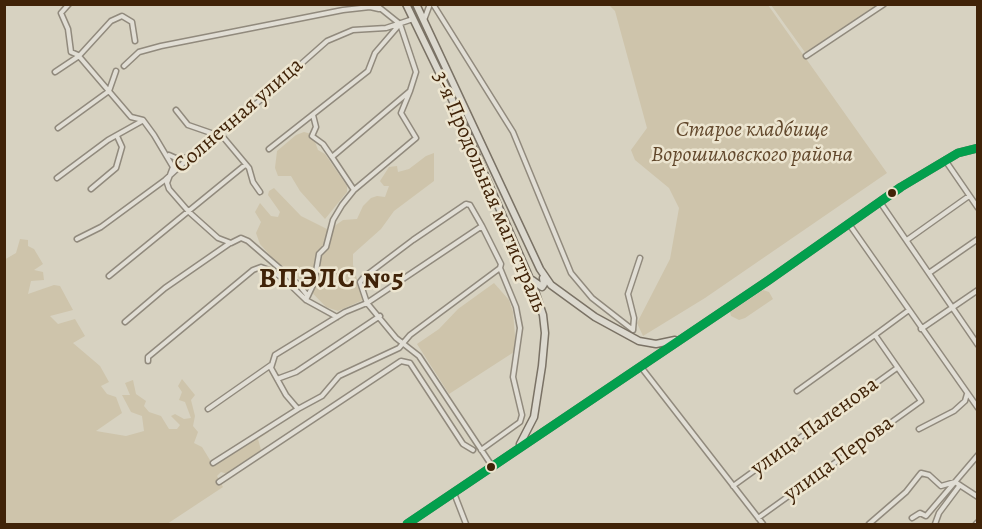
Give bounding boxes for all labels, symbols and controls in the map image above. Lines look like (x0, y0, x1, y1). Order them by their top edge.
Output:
street label: Солнечная улица (169, 53, 309, 179)
street label: 3-я Продольная магистраль (426, 68, 552, 316)
park label: Старое кладбище Ворошиловского района (651, 118, 853, 170)
unlabelled marker (886, 187, 898, 199)
district label: ВПЭЛС №5 (259, 263, 405, 297)
street label: улица Паленова (746, 372, 884, 482)
street label: улица Перова (779, 410, 899, 508)
unlabelled marker (485, 461, 497, 473)

